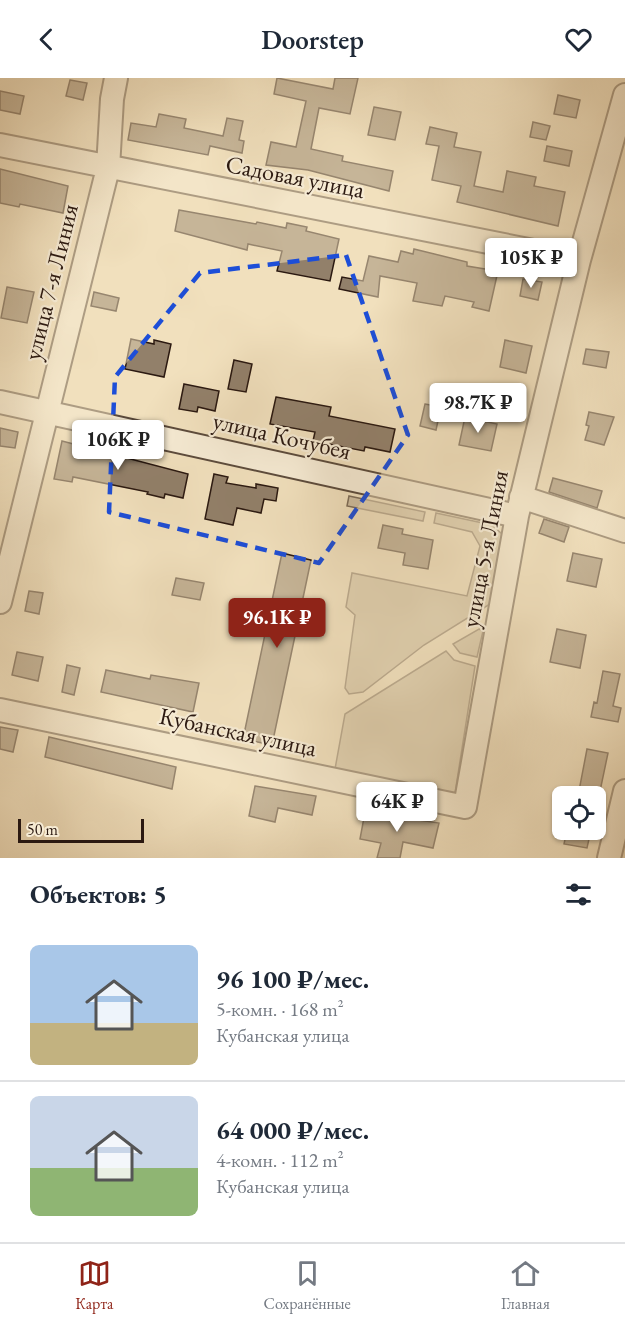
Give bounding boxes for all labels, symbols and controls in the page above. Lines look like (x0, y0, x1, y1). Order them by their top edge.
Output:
text: Doorstep (261, 22, 364, 57)
icon: back (30, 23, 63, 56)
icon: heart (562, 23, 595, 56)
street label: Садовая улица (223, 148, 368, 205)
street label: улица 7-я Линия (16, 200, 85, 363)
pin: 105K ₽ (482, 238, 580, 289)
text: 105K ₽ (499, 244, 563, 270)
pin: 98.7K ₽ (423, 383, 533, 434)
text: 98.7K ₽ (444, 389, 512, 415)
street label: улица Кочубея (210, 405, 354, 467)
pin: 106K ₽ (69, 420, 167, 471)
text: 106K ₽ (86, 426, 150, 452)
street label: улица 5-я Линия (454, 467, 515, 630)
pin: 96.1K ₽ (222, 598, 332, 649)
text: 96.1K ₽ (243, 604, 311, 630)
street label: Кубанская улица (157, 700, 320, 763)
pin: 64K ₽ (355, 782, 439, 833)
map controls (552, 786, 606, 840)
button: locate (552, 786, 606, 840)
text: 64K ₽ (370, 788, 424, 814)
scale bar (18, 816, 144, 844)
text: 50 m (27, 819, 58, 840)
text: Объектов: 5 (30, 877, 167, 911)
icon: filters (562, 878, 595, 911)
text: 96 100 ₽/мес. (216, 962, 369, 996)
icon: home (78, 969, 150, 1041)
text: 5-комн. · 168 m² (216, 996, 344, 1022)
text: Кубанская улица (216, 1022, 349, 1048)
text: 64 000 ₽/мес. (216, 1113, 369, 1147)
icon: home (78, 1120, 150, 1192)
text: 4-комн. · 112 m² (216, 1147, 344, 1173)
text: Кубанская улица (216, 1173, 349, 1199)
tab: Карта (75, 1257, 113, 1314)
tab: Сохранённые (264, 1257, 351, 1314)
tab: Главная (501, 1257, 550, 1314)

